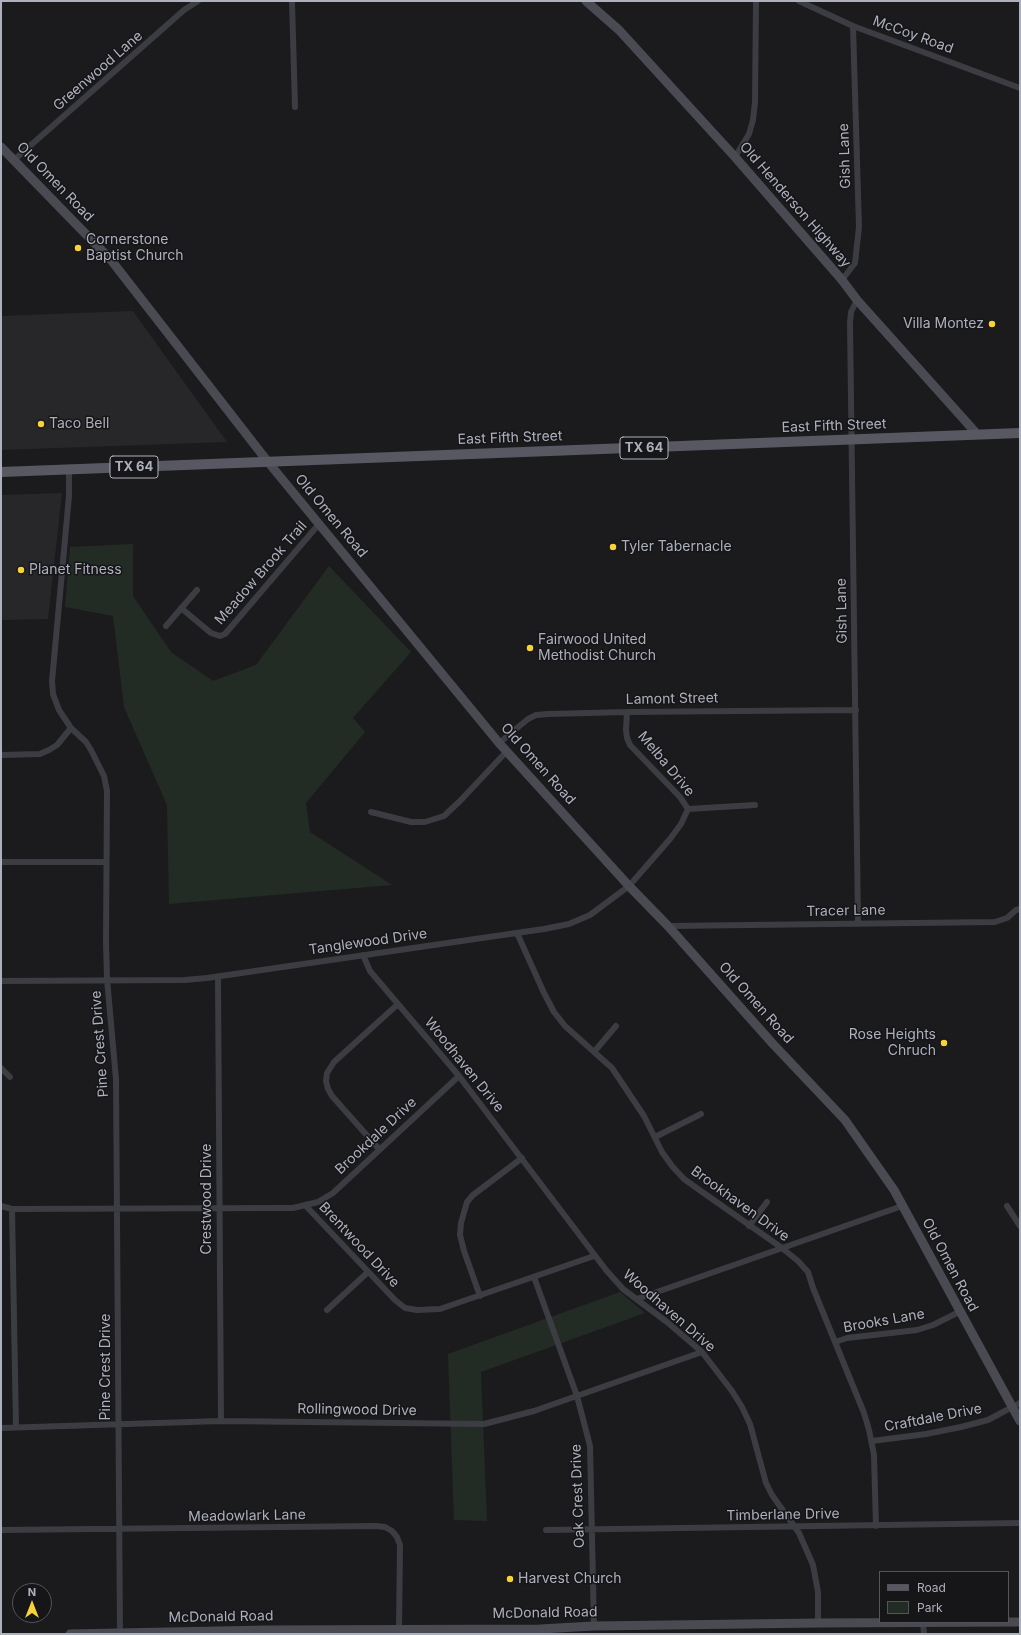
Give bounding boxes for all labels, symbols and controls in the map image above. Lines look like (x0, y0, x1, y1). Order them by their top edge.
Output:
street label: McCoy Road (870, 13, 956, 57)
street label: Greenwood Lane (50, 28, 146, 114)
street label: Gish Lane (835, 123, 855, 189)
street label: Old Omen Road (13, 139, 97, 225)
street label: Old Henderson Highway (736, 139, 854, 271)
place label: Cornerstone Baptist Church (86, 232, 184, 264)
marker: Cornerstone Baptist Church (73, 243, 83, 253)
place label: Villa Montez (903, 316, 984, 332)
marker: Villa Montez (987, 319, 997, 329)
place label: Taco Bell (49, 416, 109, 432)
street label: East Fifth Street (781, 416, 887, 436)
marker: Taco Bell (36, 419, 46, 429)
street label: East Fifth Street (457, 428, 563, 448)
road number: TX 64 (620, 437, 668, 459)
road number: TX 64 (110, 456, 158, 478)
street label: Old Omen Road (291, 471, 371, 561)
street label: Meadow Brook Trail (211, 518, 311, 628)
place label: Tyler Tabernacle (621, 539, 732, 555)
marker: Tyler Tabernacle (608, 542, 618, 552)
place label: Planet Fitness (29, 562, 122, 578)
marker: Planet Fitness (16, 565, 26, 575)
street label: Gish Lane (833, 578, 851, 644)
place label: Fairwood United Methodist Church (538, 632, 656, 664)
marker: Fairwood United Methodist Church (525, 643, 535, 653)
street label: Lamont Street (625, 690, 719, 708)
street label: Old Omen Road (497, 720, 579, 808)
street label: Melba Drive (634, 728, 698, 800)
street label: Tracer Lane (806, 902, 886, 920)
street label: Tanglewood Drive (308, 925, 428, 959)
street label: Old Omen Road (715, 959, 797, 1047)
street label: Pine Crest Drive (88, 990, 112, 1098)
street label: Woodhaven Drive (421, 1014, 507, 1116)
place label: Rose Heights Chruch (849, 1027, 936, 1060)
marker: Rose Heights Chruch (939, 1038, 949, 1048)
street label: Brookdale Drive (332, 1094, 420, 1178)
street label: Crestwood Drive (199, 1144, 215, 1254)
street label: Brookhaven Drive (688, 1163, 792, 1245)
street label: Brentwood Drive (315, 1199, 403, 1291)
street label: Old Omen Road (918, 1215, 982, 1315)
street label: Woodhaven Drive (619, 1266, 719, 1356)
street label: Brooks Lane (842, 1306, 926, 1336)
street label: Pine Crest Drive (98, 1314, 114, 1420)
street label: Craftdale Drive (883, 1400, 983, 1436)
street label: Rollingwood Drive (297, 1401, 417, 1419)
street label: Oak Crest Drive (568, 1444, 588, 1548)
street label: Timberlane Drive (726, 1506, 840, 1524)
street label: Meadowlark Lane (188, 1507, 306, 1525)
place label: Harvest Church (518, 1571, 622, 1587)
legend (879, 1571, 1009, 1623)
marker: Harvest Church (505, 1574, 515, 1584)
text: Road (917, 1580, 946, 1595)
north arrow (12, 1583, 52, 1623)
text: N (28, 1585, 36, 1599)
text: Park (917, 1600, 943, 1615)
street label: McDonald Road (492, 1604, 598, 1622)
street label: McDonald Road (168, 1608, 274, 1626)

